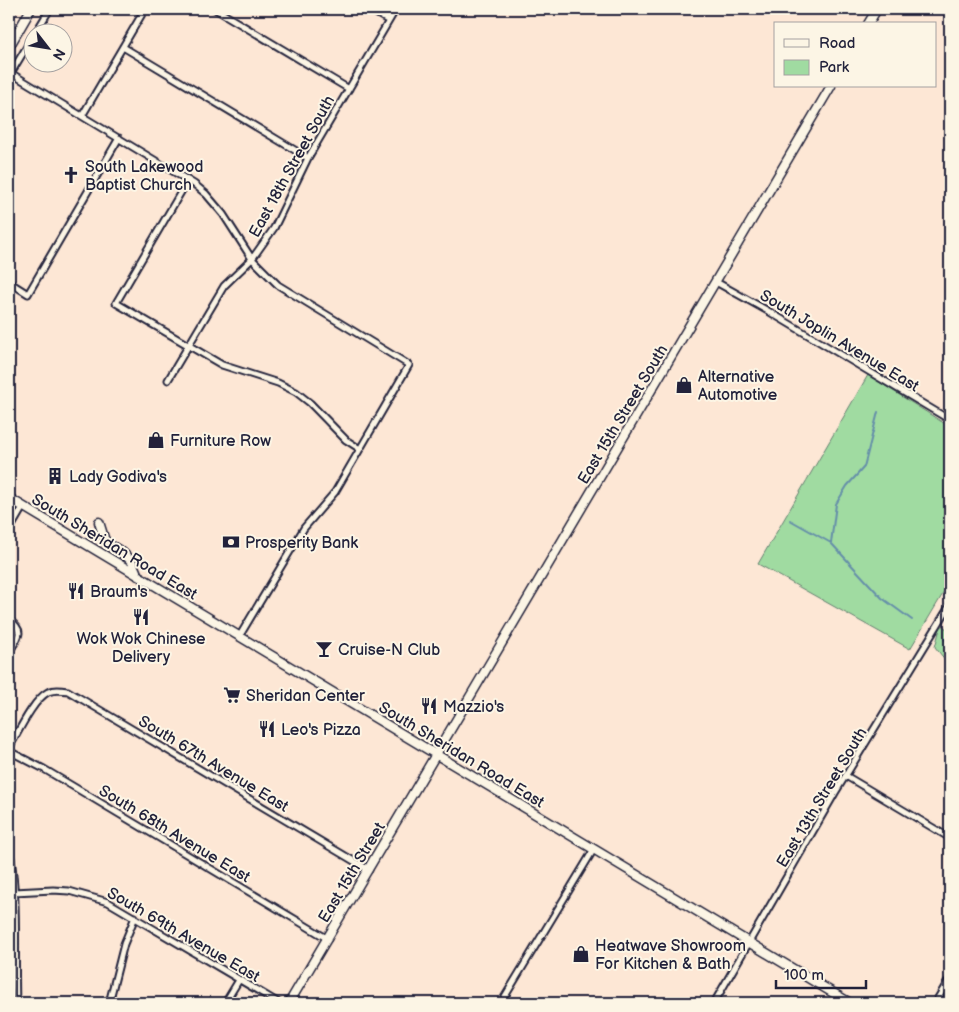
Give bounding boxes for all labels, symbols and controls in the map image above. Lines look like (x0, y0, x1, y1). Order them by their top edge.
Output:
north arrow (22, 22, 72, 72)
legend (774, 22, 936, 88)
text: Road (819, 34, 855, 53)
text: N (49, 46, 69, 63)
text: Park (819, 58, 850, 77)
street label: East 18th Street South (245, 92, 339, 241)
place label: South Lakewood Baptist Church (85, 158, 203, 195)
church icon: South Lakewood Baptist Church (61, 165, 81, 185)
street label: South Joplin Avenue East (756, 286, 922, 396)
street label: East 15th Street South (574, 342, 672, 488)
place label: Alternative Automotive (698, 368, 778, 405)
shop icon: Alternative Automotive (674, 375, 694, 395)
shop icon: Furniture Row (146, 430, 166, 450)
place label: Furniture Row (170, 432, 271, 451)
building icon: Lady Godiva's (45, 466, 65, 486)
place label: Lady Godiva's (69, 468, 167, 487)
street label: South Sheridan Road East (28, 490, 201, 604)
bank icon: Prosperity Bank (221, 532, 241, 552)
place label: Prosperity Bank (245, 534, 358, 553)
restaurant icon: Braum's (66, 581, 86, 601)
place label: Braum's (90, 583, 148, 602)
restaurant icon: Wok Wok Chinese Delivery (131, 607, 151, 627)
place label: Wok Wok Chinese Delivery (76, 630, 206, 667)
bar icon: Cruise-N Club (314, 639, 334, 659)
place label: Cruise-N Club (338, 641, 440, 660)
supermarket icon: Sheridan Center (222, 685, 242, 705)
place label: Sheridan Center (246, 687, 365, 706)
restaurant icon: Mazzio's (419, 696, 439, 716)
street label: South Sheridan Road East (375, 698, 548, 812)
place label: Mazzio's (443, 698, 504, 717)
street label: South 67th Avenue East (135, 712, 292, 817)
restaurant icon: Leo's Pizza (257, 719, 277, 739)
place label: Leo's Pizza (281, 721, 361, 740)
street label: East 13th Street South (773, 724, 872, 871)
street label: South 68th Avenue East (95, 782, 253, 887)
street label: East 15th Street (315, 819, 390, 926)
street label: South 69th Avenue East (104, 884, 263, 987)
place label: Heatwave Showroom For Kitchen & Bath (595, 937, 746, 974)
shop icon: Heatwave Showroom For Kitchen & Bath (571, 944, 591, 964)
scale bar (776, 957, 866, 989)
text: 100 m (784, 966, 824, 985)

